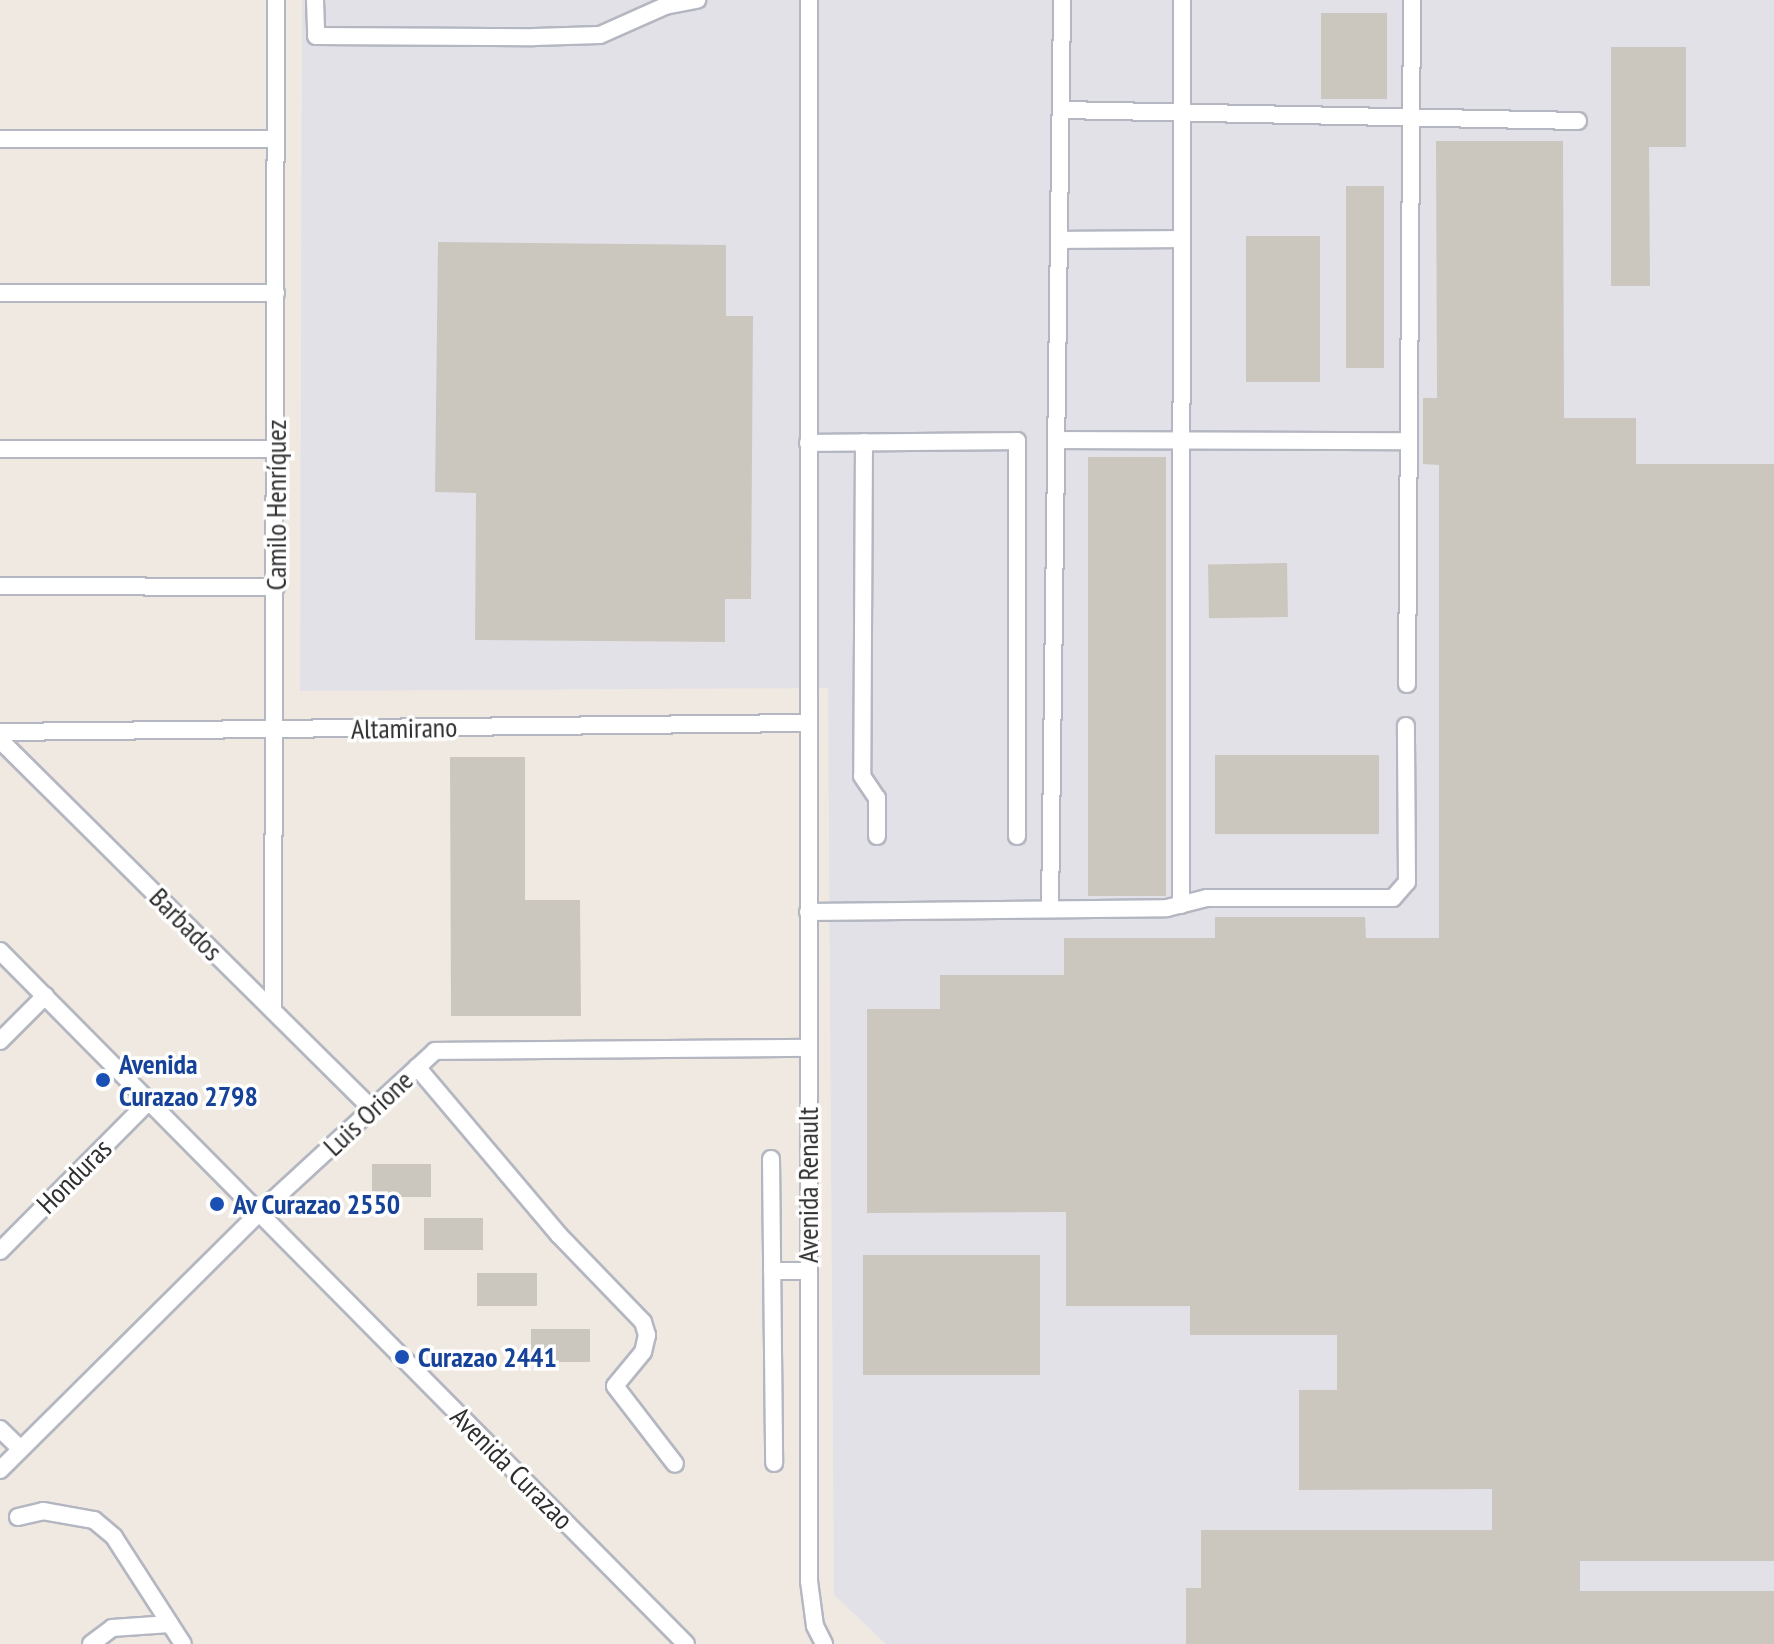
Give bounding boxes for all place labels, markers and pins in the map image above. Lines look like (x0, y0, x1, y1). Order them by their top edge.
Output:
place label: Avenida Curazao 2798 (119, 1047, 258, 1113)
marker: Avenida Curazao 2798 (94, 1071, 112, 1089)
place label: Av Curazao 2550 (233, 1187, 401, 1221)
marker: Av Curazao 2550 (208, 1195, 226, 1213)
place label: Curazao 2441 (418, 1340, 557, 1374)
marker: Curazao 2441 (393, 1348, 411, 1366)

